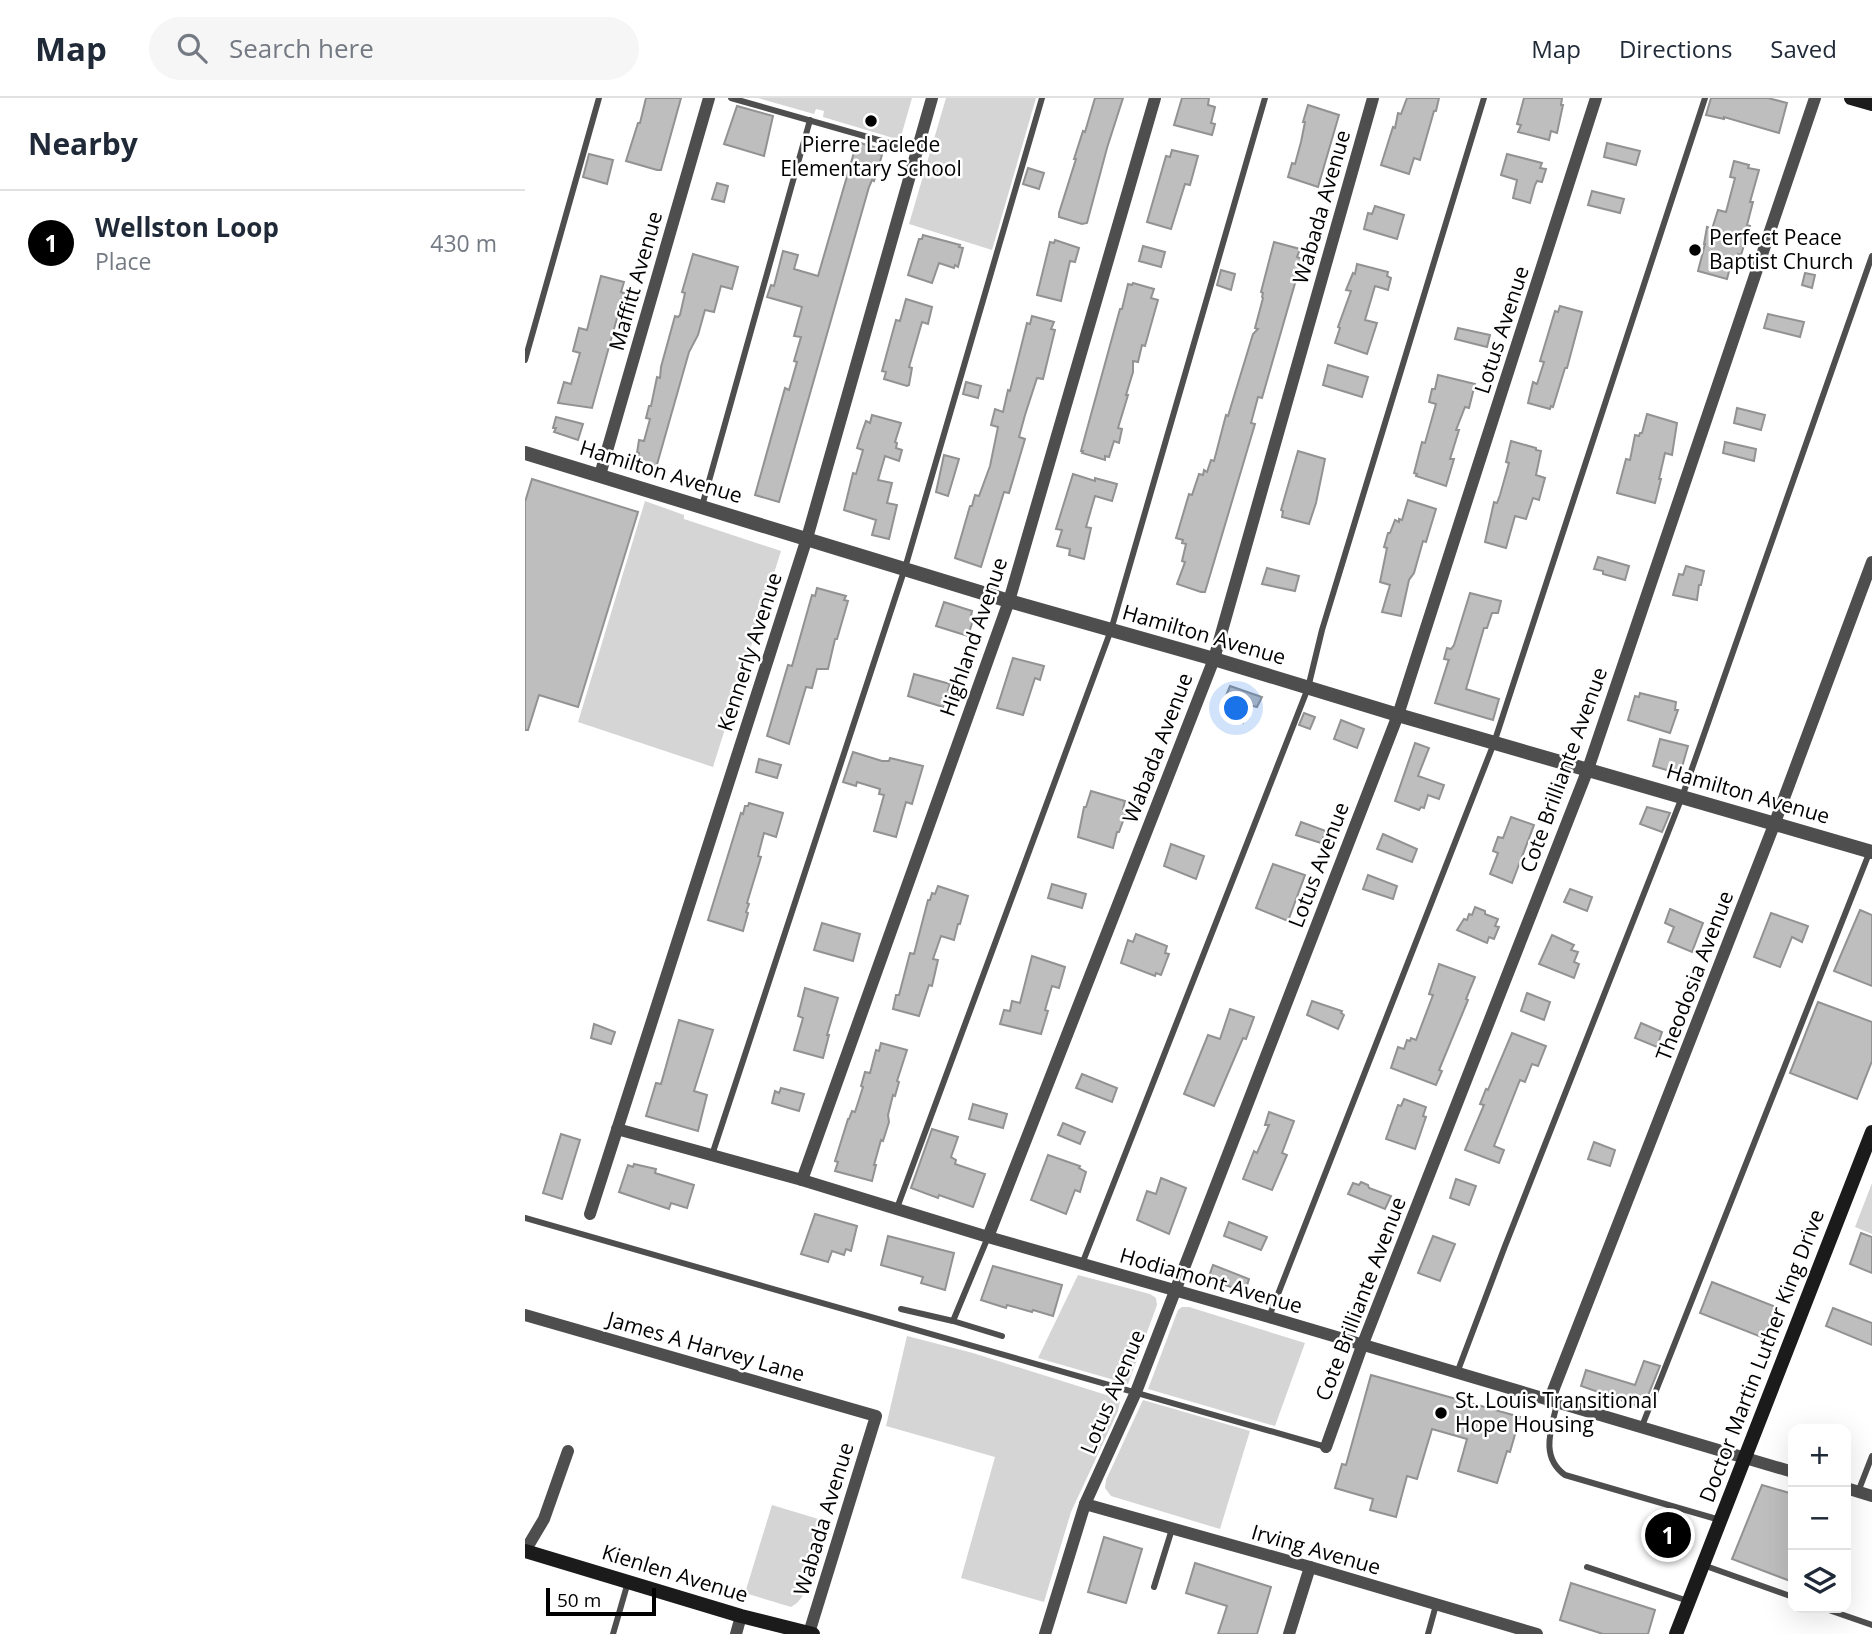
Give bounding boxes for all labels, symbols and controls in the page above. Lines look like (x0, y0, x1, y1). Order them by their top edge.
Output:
search box (149, 17, 639, 80)
text: Map (35, 26, 107, 71)
icon: search (173, 29, 211, 67)
text: Search here (229, 30, 374, 66)
text: Map (1531, 32, 1581, 65)
text: Directions (1619, 32, 1732, 65)
text: Saved (1770, 32, 1837, 65)
marker: Pierre Laclede Elementary School (863, 113, 879, 129)
text: Nearby (28, 123, 138, 164)
street label: Wabada Avenue (1286, 127, 1356, 287)
place label: Pierre Laclede Elementary School (780, 130, 962, 182)
street label: Maffitt Avenue (602, 208, 668, 354)
text: Wellston Loop (95, 209, 279, 245)
place label: Perfect Peace Baptist Church (1709, 223, 1853, 275)
text: 1 (44, 227, 58, 259)
text: 430 m (430, 227, 497, 259)
marker: Perfect Peace Baptist Church (1687, 242, 1703, 258)
text: Place (95, 245, 151, 277)
street label: Lotus Avenue (1467, 262, 1535, 397)
street label: Hamilton Avenue (577, 433, 746, 509)
street label: Highland Avenue (933, 553, 1013, 720)
street label: Kennerly Avenue (710, 569, 788, 735)
street label: Hamilton Avenue (1119, 597, 1289, 671)
street label: Cote Brilliante Avenue (1513, 663, 1613, 876)
street label: Wabada Avenue (1116, 669, 1199, 827)
your location (1219, 691, 1253, 725)
street label: Hamilton Avenue (1663, 756, 1833, 830)
street label: Lotus Avenue (1281, 798, 1355, 932)
street label: Theodosia Avenue (1649, 887, 1739, 1065)
street label: Cote Brilliante Avenue (1308, 1193, 1412, 1405)
street label: Doctor Martin Luther King Drive (1692, 1205, 1830, 1506)
street label: Hodiamont Avenue (1117, 1241, 1306, 1320)
street label: James A Harvey Lane (602, 1304, 808, 1388)
street label: Lotus Avenue (1073, 1325, 1151, 1458)
place label: St. Louis Transitional Hope Housing (1455, 1386, 1657, 1438)
marker: St. Louis Transitional Hope Housing (1433, 1405, 1449, 1421)
map controls (1788, 1424, 1851, 1613)
button: + (1788, 1424, 1851, 1487)
street label: Wabada Avenue (786, 1439, 860, 1599)
button: − (1788, 1487, 1851, 1550)
pin: 1 (1645, 1509, 1691, 1561)
street label: Irving Avenue (1248, 1517, 1384, 1581)
street label: Kienlen Avenue (599, 1538, 752, 1609)
button: layers (1788, 1550, 1851, 1613)
scale bar (546, 1585, 656, 1617)
text: 50 m (557, 1587, 601, 1613)

